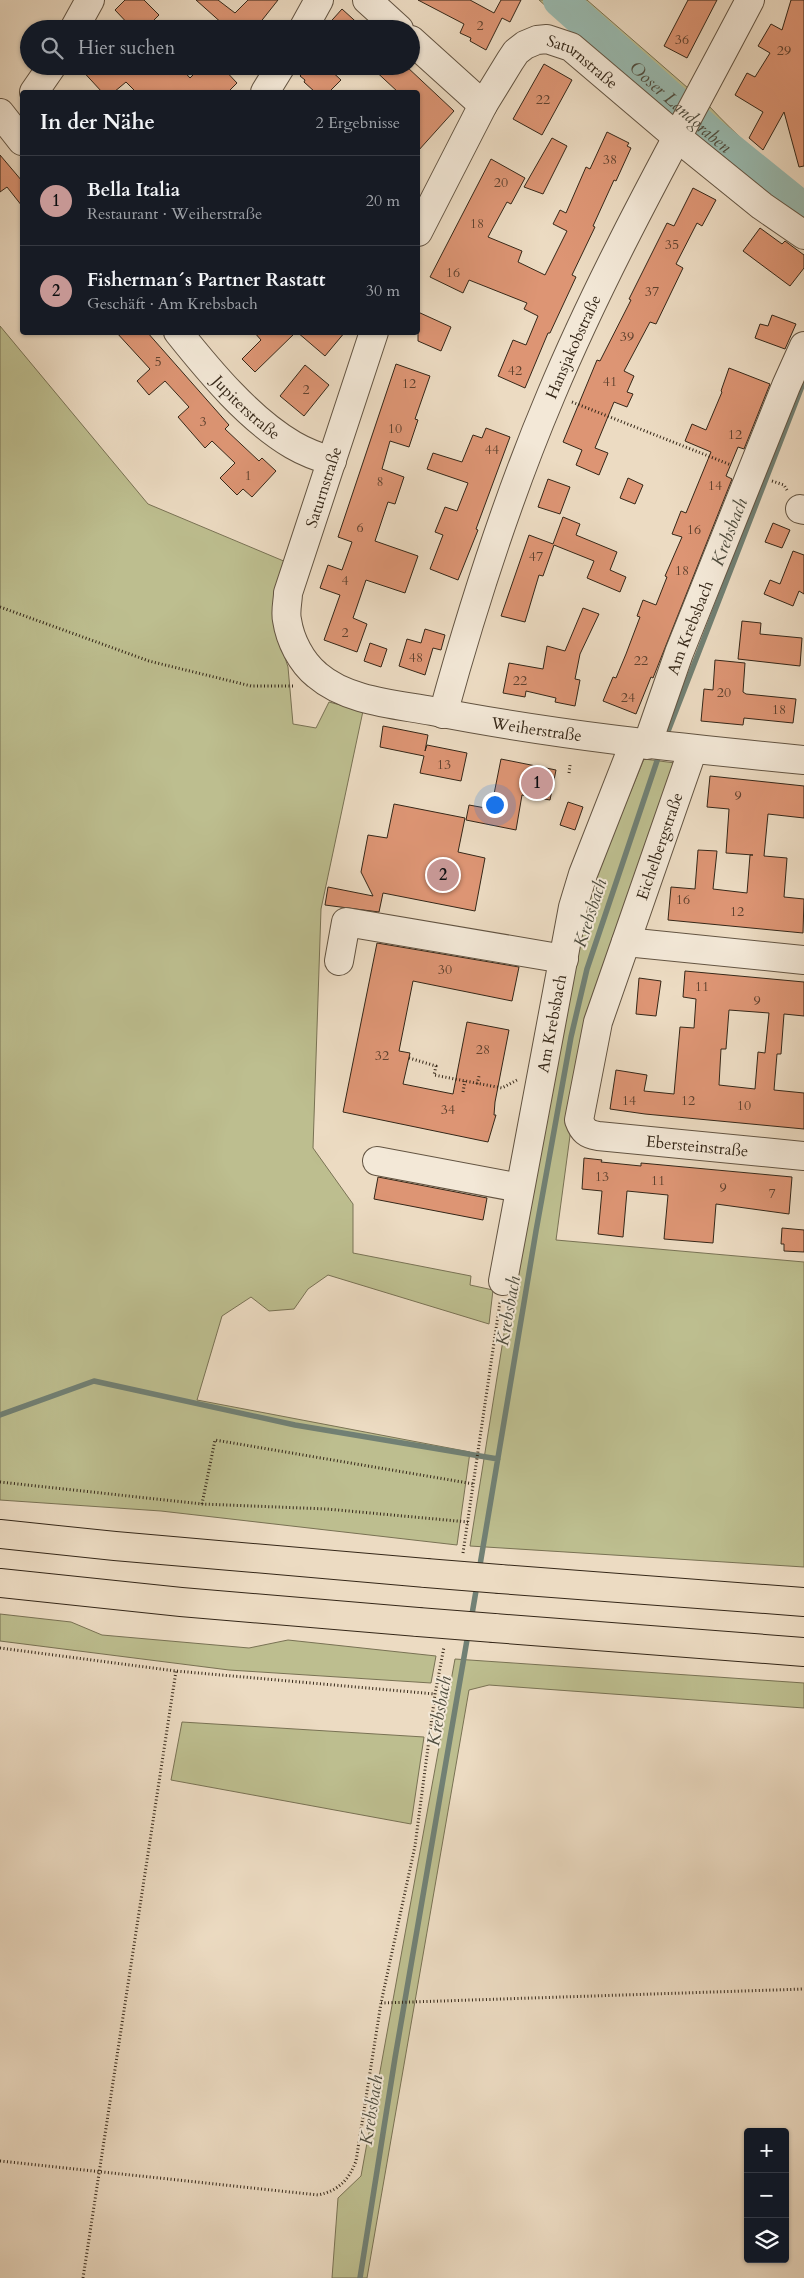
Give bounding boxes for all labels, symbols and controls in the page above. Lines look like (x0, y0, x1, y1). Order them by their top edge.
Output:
house number: 2 (476, 16, 484, 35)
search box (20, 20, 420, 75)
street label: Saturnstraße (544, 30, 622, 94)
house number: 36 (675, 30, 689, 49)
icon: search (38, 34, 66, 62)
text: Hier suchen (78, 35, 175, 61)
house number: 29 (777, 41, 791, 60)
water label: Ooser Landgraben (624, 55, 737, 159)
house number: 22 (536, 90, 550, 109)
text: In der Nähe (40, 108, 155, 137)
text: 2 Ergebnisse (315, 112, 400, 134)
house number: 38 (603, 150, 617, 169)
house number: 20 (494, 173, 508, 192)
text: Bella Italia (87, 177, 180, 203)
text: 1 (52, 190, 60, 212)
text: 20 m (366, 190, 400, 212)
text: Restaurant · Weiherstraße (87, 203, 262, 225)
house number: 18 (470, 214, 484, 233)
house number: 35 (665, 235, 679, 254)
house number: 16 (446, 263, 460, 282)
text: Fisherman´s Partner Rastatt (87, 267, 326, 293)
text: 2 (52, 280, 60, 302)
text: 30 m (366, 280, 400, 302)
house number: 37 (645, 282, 659, 301)
street label: Hansjakobstraße (541, 291, 607, 402)
text: Geschäft · Am Krebsbach (87, 293, 258, 315)
house number: 39 (620, 327, 634, 346)
house number: 5 (154, 352, 162, 371)
house number: 42 (508, 361, 522, 380)
street label: Jupiterstraße (206, 369, 284, 445)
house number: 41 (603, 372, 617, 391)
house number: 12 (402, 374, 416, 393)
house number: 2 (302, 380, 310, 399)
house number: 3 (199, 412, 207, 431)
house number: 10 (388, 419, 402, 438)
house number: 12 (728, 425, 742, 444)
house number: 44 (485, 440, 499, 459)
street label: Saturnstraße (301, 444, 347, 530)
house number: 1 (244, 466, 252, 485)
house number: 8 (376, 472, 384, 491)
house number: 14 (708, 476, 722, 495)
water label: Krebsbach (705, 494, 754, 570)
house number: 6 (356, 518, 364, 537)
house number: 16 (687, 520, 701, 539)
house number: 47 (529, 547, 543, 566)
house number: 18 (675, 561, 689, 580)
house number: 4 (341, 571, 349, 590)
street label: Am Krebsbach (662, 577, 719, 678)
house number: 2 (341, 623, 349, 642)
house number: 48 (409, 648, 423, 667)
house number: 22 (634, 651, 648, 670)
house number: 22 (513, 671, 527, 690)
house number: 20 (717, 683, 731, 702)
house number: 24 (621, 688, 635, 707)
house number: 18 (772, 700, 786, 719)
street label: Weiherstraße (489, 712, 583, 747)
house number: 13 (437, 755, 451, 774)
pin: 1 (521, 764, 553, 802)
house number: 9 (734, 786, 742, 805)
street label: Eichelbergstraße (631, 790, 689, 903)
your location (482, 792, 508, 818)
pin: 2 (427, 856, 459, 894)
water label: Krebsbach (568, 875, 613, 951)
house number: 16 (676, 890, 690, 909)
house number: 12 (730, 902, 744, 921)
house number: 30 (438, 960, 452, 979)
street label: Am Krebsbach (532, 972, 572, 1075)
house number: 11 (695, 977, 709, 996)
house number: 9 (753, 991, 761, 1010)
house number: 28 (476, 1040, 490, 1059)
house number: 32 (375, 1046, 389, 1065)
house number: 14 (622, 1091, 636, 1110)
house number: 12 (681, 1091, 695, 1110)
house number: 10 (737, 1096, 751, 1115)
house number: 34 (441, 1100, 455, 1119)
street label: Ebersteinstraße (645, 1131, 749, 1163)
house number: 13 (595, 1167, 609, 1186)
house number: 11 (651, 1171, 665, 1190)
house number: 9 (719, 1178, 727, 1197)
house number: 7 (768, 1184, 776, 1203)
water label: Krebsbach (490, 1274, 527, 1348)
water label: Krebsbach (421, 1674, 458, 1748)
water label: Krebsbach (354, 2073, 389, 2147)
map controls (744, 2128, 789, 2263)
button: + (744, 2128, 789, 2173)
button: − (744, 2173, 789, 2218)
button: layers (744, 2218, 789, 2263)

